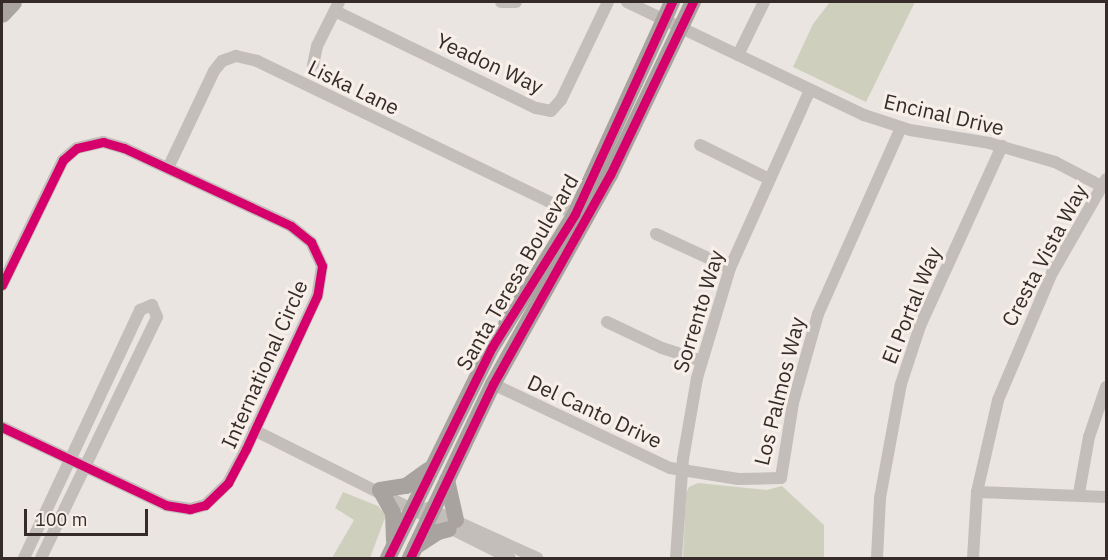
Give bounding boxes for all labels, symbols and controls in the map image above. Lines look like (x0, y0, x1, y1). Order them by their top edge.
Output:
street label: Yeadon Way (433, 27, 547, 99)
street label: Liska Lane (304, 54, 404, 120)
street label: Encinal Drive (881, 88, 1007, 140)
street label: Santa Teresa Boulevard (451, 169, 583, 375)
street label: Cresta Vista Way (996, 180, 1092, 330)
street label: El Portal Way (876, 243, 946, 367)
street label: Sorrento Way (667, 247, 729, 375)
street label: International Circle (216, 276, 312, 452)
street label: Los Palmos Way (748, 314, 810, 468)
street label: Del Canto Drive (524, 369, 666, 453)
scale bar (27, 497, 152, 535)
text: 100 m (35, 508, 87, 531)

